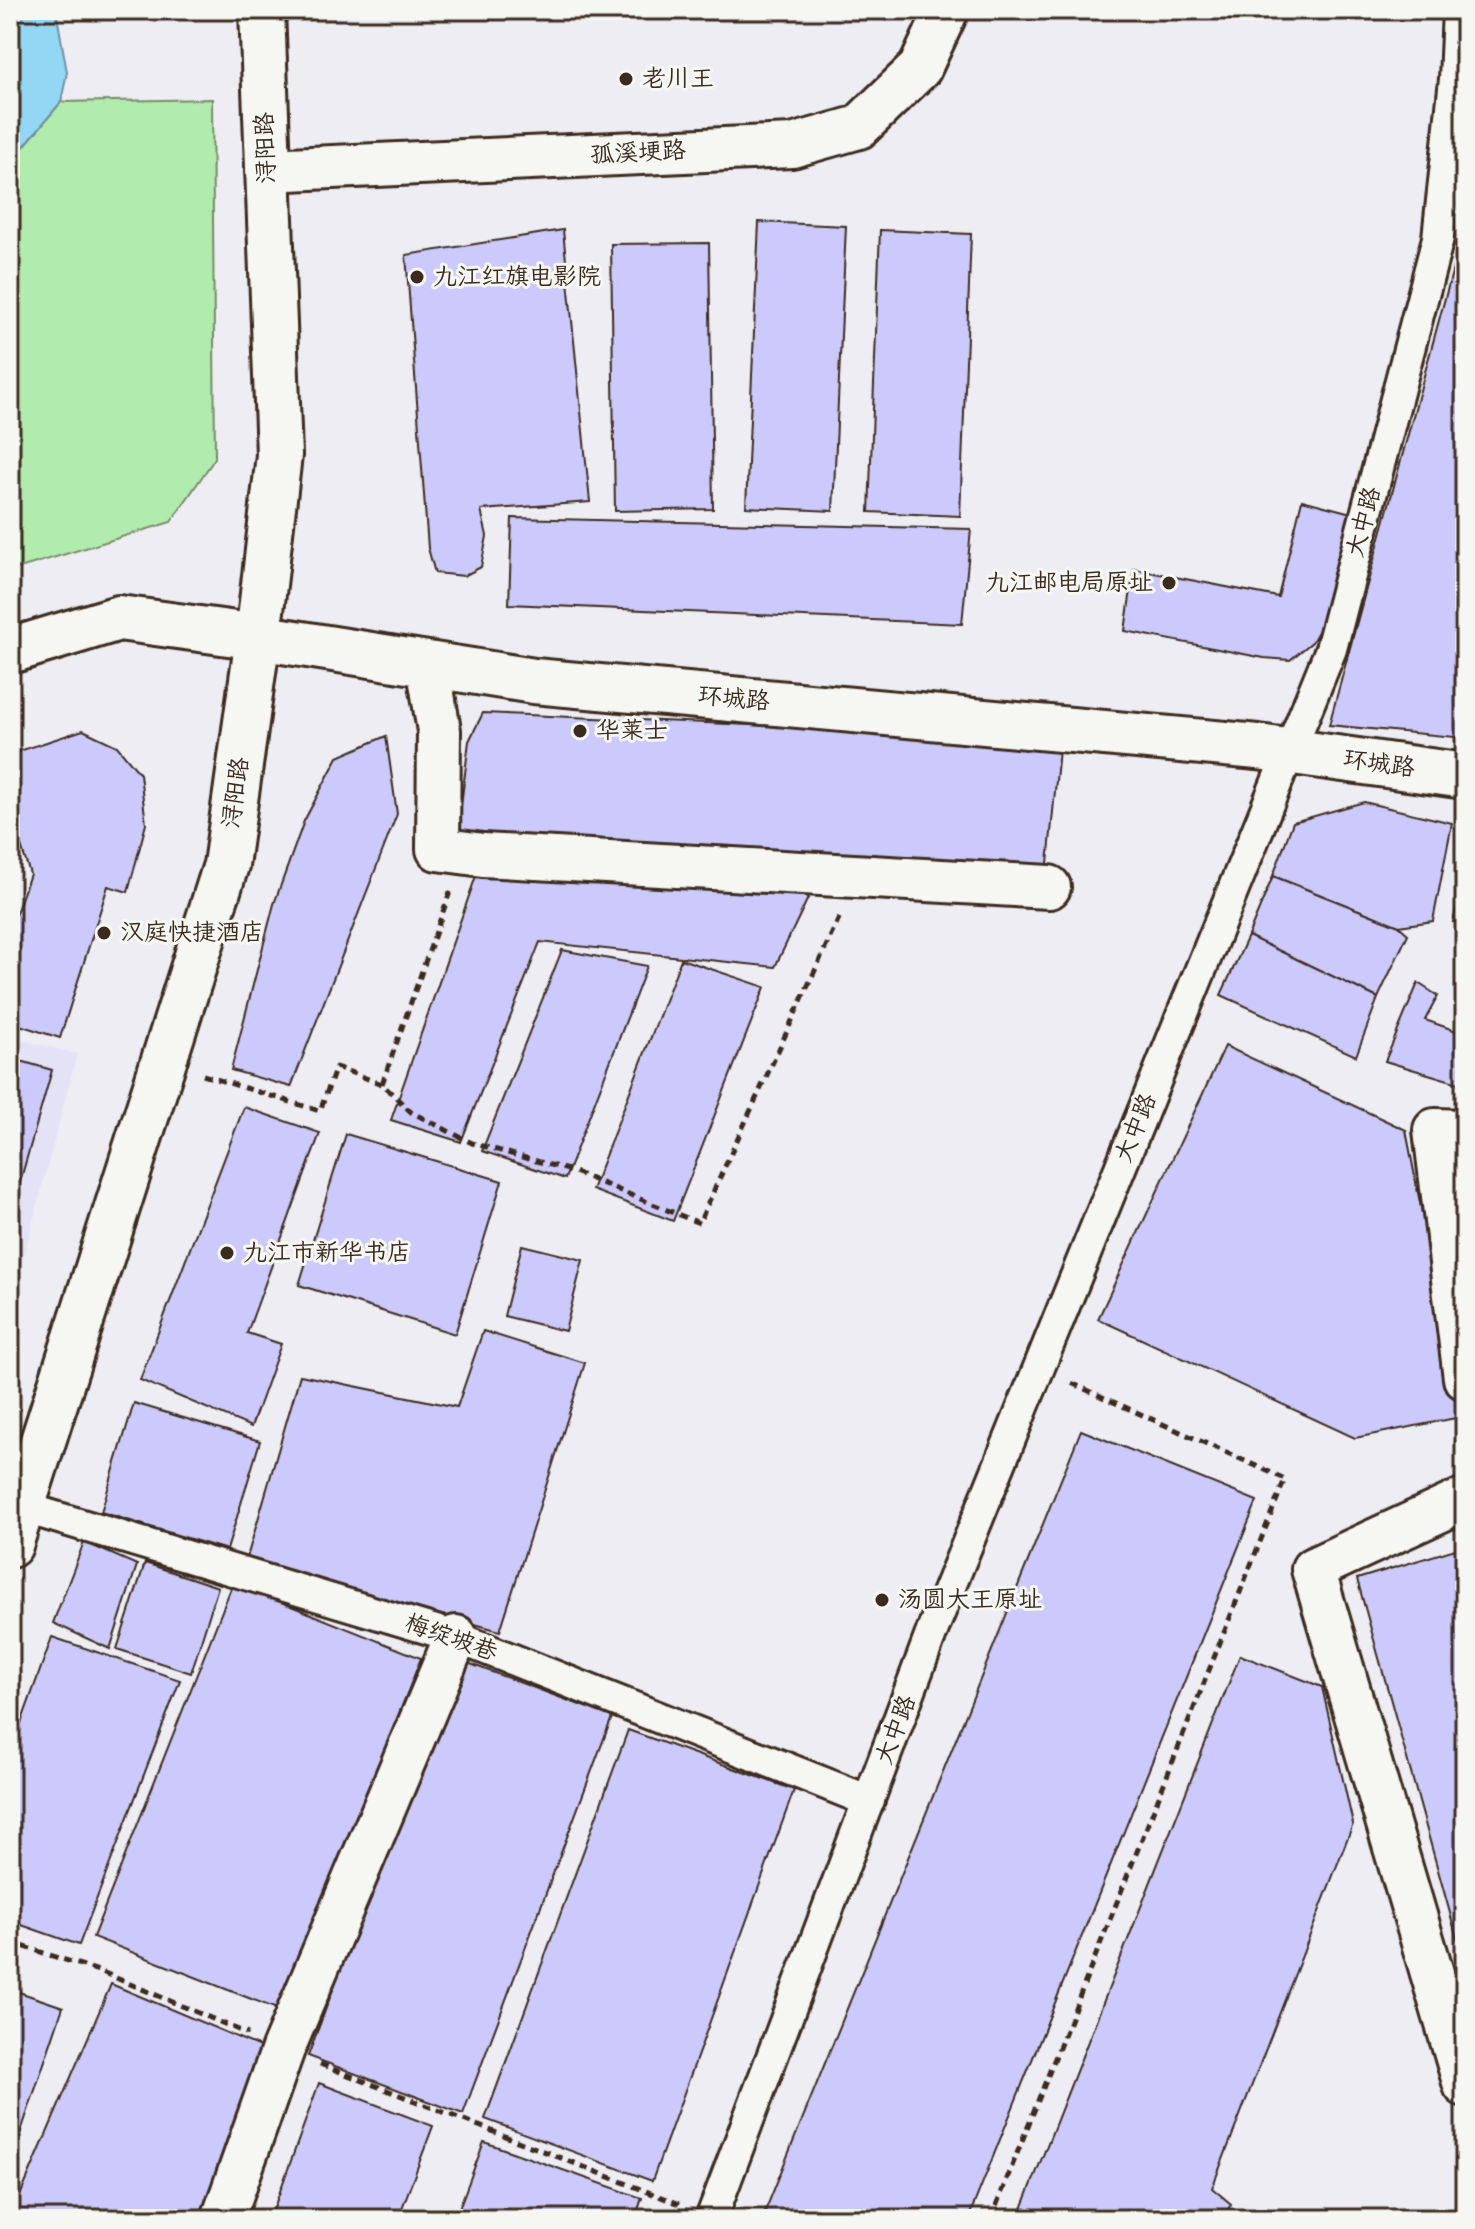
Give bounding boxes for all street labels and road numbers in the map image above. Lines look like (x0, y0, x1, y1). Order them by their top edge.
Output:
street label: 浔阳路 (248, 111, 284, 185)
street label: 孤溪埂路 (589, 134, 687, 172)
street label: 大中路 (1338, 483, 1390, 561)
street label: 环城路 (697, 679, 771, 719)
street label: 环城路 (1341, 742, 1417, 786)
street label: 浔阳路 (214, 755, 258, 831)
street label: 大中路 (1107, 1088, 1165, 1168)
street label: 梅绽坡巷 (400, 1606, 502, 1670)
street label: 大中路 (867, 1690, 925, 1770)

